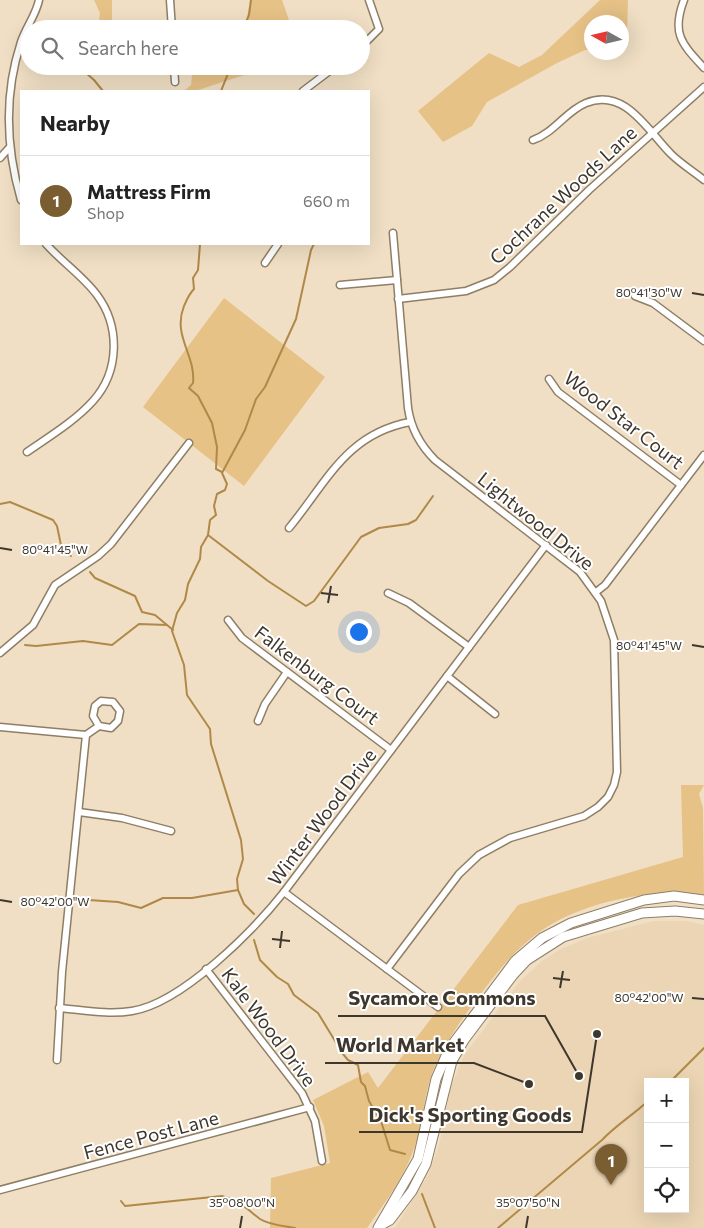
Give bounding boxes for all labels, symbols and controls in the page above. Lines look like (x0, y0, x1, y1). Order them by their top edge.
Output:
north arrow (584, 15, 629, 60)
search box (20, 20, 370, 75)
icon: search (38, 34, 66, 62)
text: Search here (78, 36, 178, 59)
text: Nearby (40, 110, 110, 135)
street label: Cochrane Woods Lane (485, 121, 641, 269)
text: Mattress Firm (87, 180, 211, 203)
text: 1 (52, 191, 60, 210)
text: 660 m (303, 191, 350, 210)
text: Shop (87, 203, 125, 222)
text: 80°41'30"W (616, 285, 682, 299)
street label: Wood Star Court (560, 366, 689, 474)
street label: Lightwood Drive (474, 467, 599, 574)
text: 80°41'45"W (22, 542, 88, 556)
your location (346, 619, 372, 645)
street label: Falkenburg Court (251, 620, 384, 729)
text: 80°41'45"W (616, 638, 682, 652)
street label: Winter Wood Drive (263, 744, 381, 890)
text: 80°42'00"W (20, 894, 90, 908)
street label: Kale Wood Drive (217, 963, 321, 1091)
callout: Sycamore Commons (338, 981, 545, 1016)
text: Sycamore Commons (348, 985, 536, 1009)
text: 80°42'00"W (614, 990, 684, 1004)
callout: World Market (325, 1028, 474, 1063)
text: World Market (336, 1032, 464, 1056)
map controls (644, 1078, 689, 1213)
button: + (644, 1078, 689, 1123)
callout: Dick's Sporting Goods (359, 1097, 582, 1132)
text: Dick's Sporting Goods (368, 1102, 572, 1126)
street label: Fence Post Lane (81, 1105, 221, 1164)
button: − (644, 1123, 689, 1168)
pin: 1 (595, 1144, 627, 1185)
button: locate (644, 1168, 689, 1213)
text: 35°08'00"N (209, 1195, 275, 1209)
text: 35°07'50"N (496, 1195, 560, 1209)

